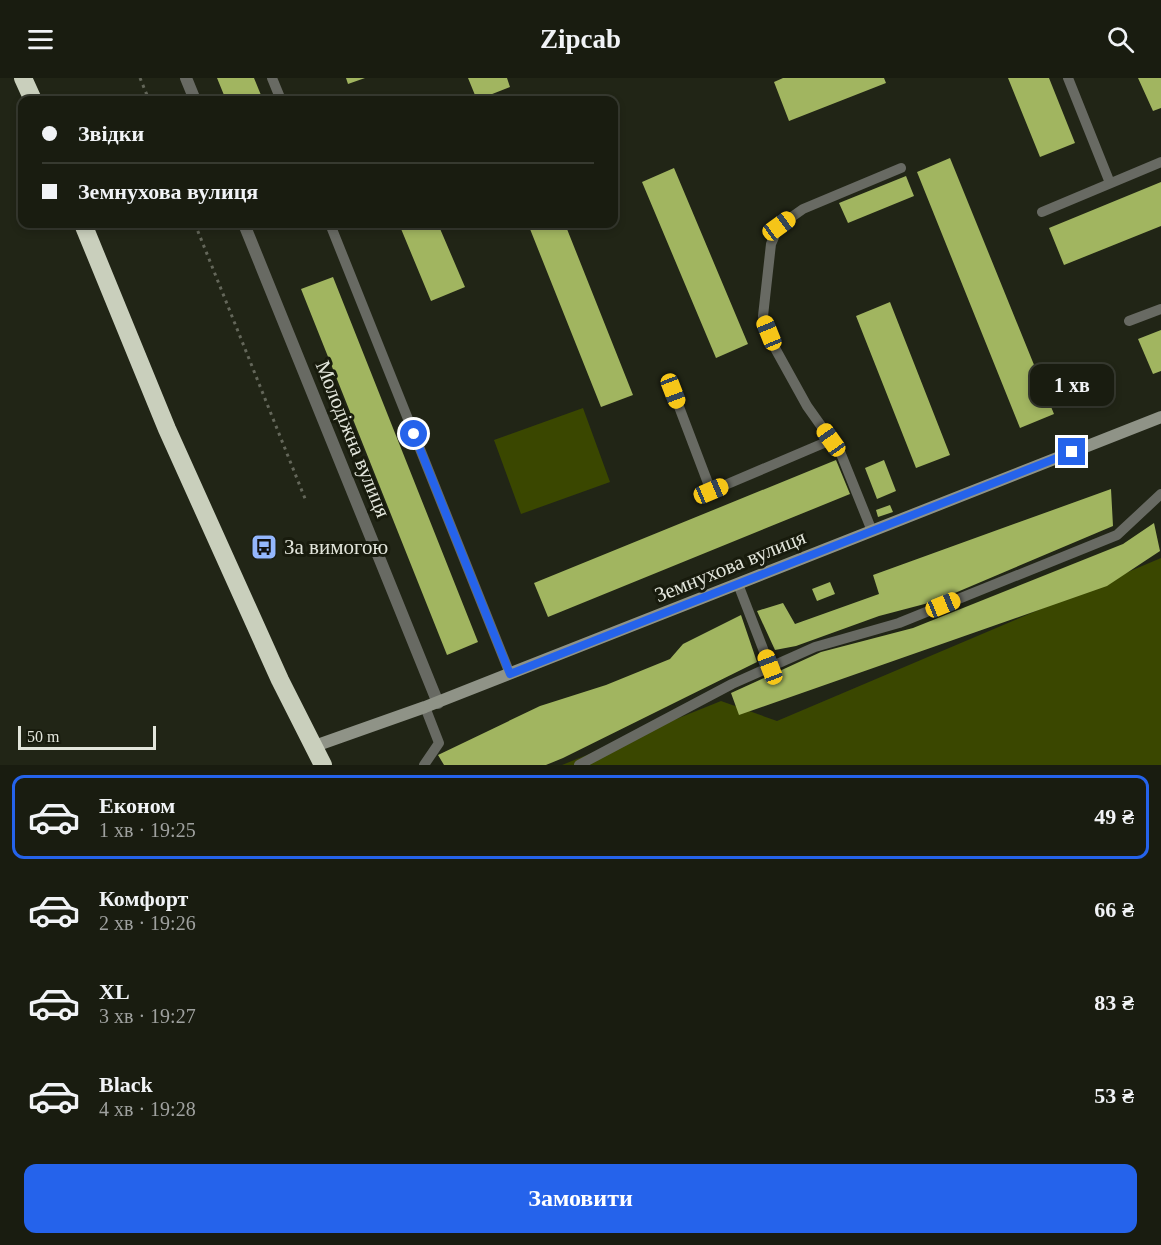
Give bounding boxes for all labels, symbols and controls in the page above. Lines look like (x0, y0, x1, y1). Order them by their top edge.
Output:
icon: menu (24, 23, 57, 56)
icon: search (1104, 23, 1137, 56)
text: Zipcab (540, 24, 621, 54)
text: Звідки (78, 121, 144, 146)
text: Земнухова вулиця (78, 179, 258, 204)
car (759, 208, 799, 244)
car (754, 313, 784, 353)
street label: Молодіжна вулиця (311, 357, 396, 521)
callout: 1 хв (1030, 365, 1114, 407)
car (658, 371, 688, 411)
text: 1 хв (1054, 374, 1090, 396)
route start (400, 420, 427, 447)
car (813, 420, 849, 460)
route end (1058, 438, 1085, 465)
car (691, 476, 731, 506)
street label: Земнухова вулиця (651, 525, 809, 607)
bus stop icon: За вимогою (249, 532, 279, 562)
place label: За вимогою (284, 535, 388, 559)
car (923, 590, 963, 620)
car (755, 647, 785, 687)
scale bar (18, 723, 156, 750)
text: 50 m (27, 728, 59, 745)
icon: car (27, 790, 81, 844)
text: Економ (99, 793, 175, 818)
text: 49 ₴ (1094, 804, 1134, 829)
text: 1 хв · 19:25 (99, 819, 196, 841)
icon: car (27, 883, 81, 937)
text: Комфорт (99, 886, 188, 911)
text: 66 ₴ (1094, 897, 1134, 922)
text: 2 хв · 19:26 (99, 912, 196, 934)
icon: car (27, 976, 81, 1030)
text: XL (99, 979, 130, 1004)
text: 83 ₴ (1094, 990, 1134, 1015)
text: 3 хв · 19:27 (99, 1005, 196, 1027)
icon: car (27, 1069, 81, 1123)
text: Black (99, 1072, 153, 1097)
text: 53 ₴ (1094, 1083, 1134, 1108)
text: 4 хв · 19:28 (99, 1098, 196, 1120)
button: Замовити (24, 1164, 1137, 1233)

